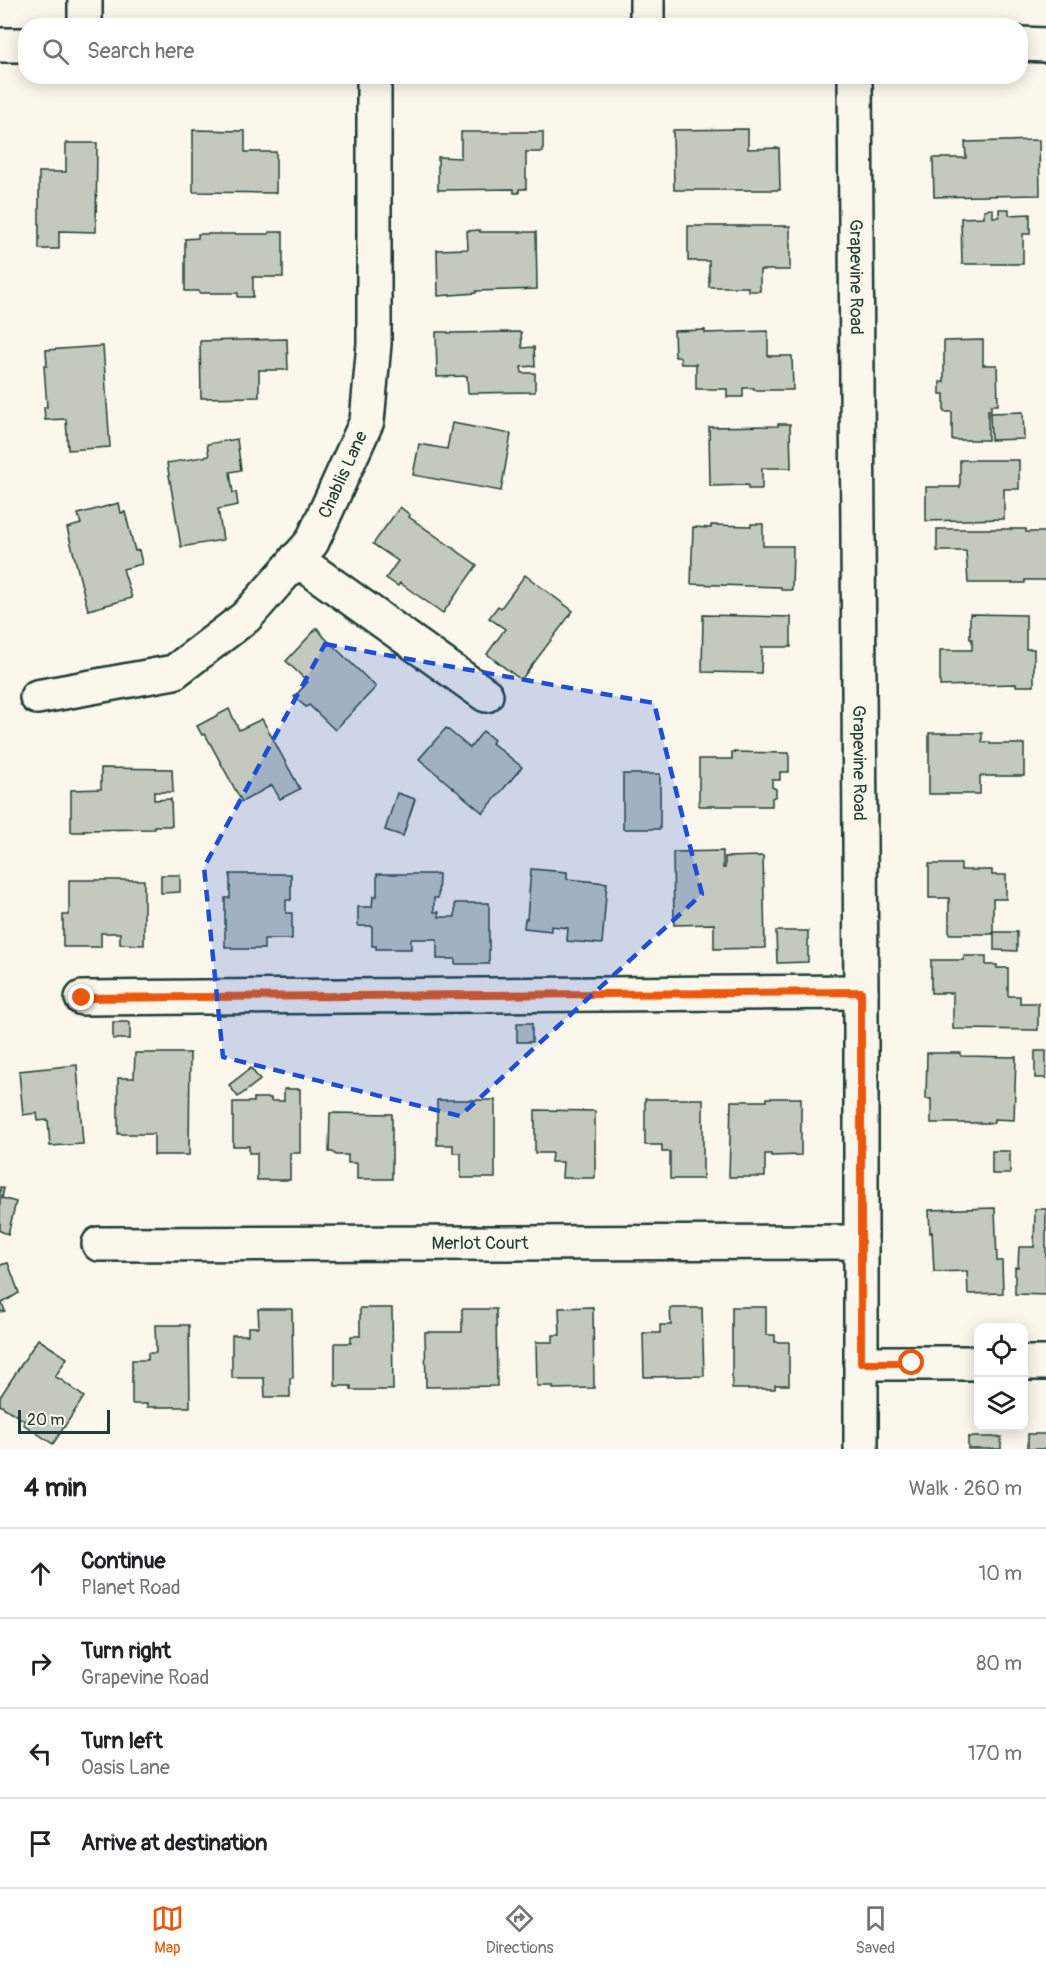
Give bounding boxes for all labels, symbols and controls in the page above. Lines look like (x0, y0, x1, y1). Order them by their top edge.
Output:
search box (18, 18, 1028, 84)
icon: search (39, 35, 72, 68)
text: Search here (87, 37, 194, 65)
street label: Grapevine Road (844, 219, 868, 335)
street label: Chablis Lane (313, 427, 373, 522)
street label: Grapevine Road (848, 705, 871, 821)
route end (68, 984, 94, 1010)
street label: Merlot Court (431, 1231, 529, 1255)
map controls (974, 1323, 1028, 1431)
button: locate (974, 1323, 1028, 1377)
route start (898, 1349, 924, 1375)
button: layers (974, 1377, 1028, 1431)
scale bar (18, 1407, 110, 1434)
text: 20 m (27, 1410, 65, 1430)
text: 4 min (24, 1472, 87, 1504)
text: Walk · 260 m (909, 1476, 1022, 1501)
text: Continue (81, 1547, 165, 1575)
icon: ahead (24, 1557, 57, 1590)
text: 10 m (978, 1561, 1022, 1586)
text: Planet Road (81, 1575, 181, 1600)
text: Turn right (81, 1637, 171, 1665)
icon: right (24, 1647, 57, 1680)
text: 80 m (976, 1651, 1022, 1676)
text: Grapevine Road (81, 1665, 209, 1690)
text: Turn left (81, 1727, 163, 1755)
icon: left (24, 1737, 57, 1770)
text: 170 m (968, 1741, 1022, 1766)
text: Oasis Lane (81, 1755, 170, 1780)
icon: arrive (24, 1827, 57, 1860)
text: Arrive at destination (81, 1829, 267, 1857)
tab: Map (151, 1902, 184, 1958)
tab: Directions (486, 1902, 554, 1958)
tab: Saved (855, 1902, 895, 1958)

